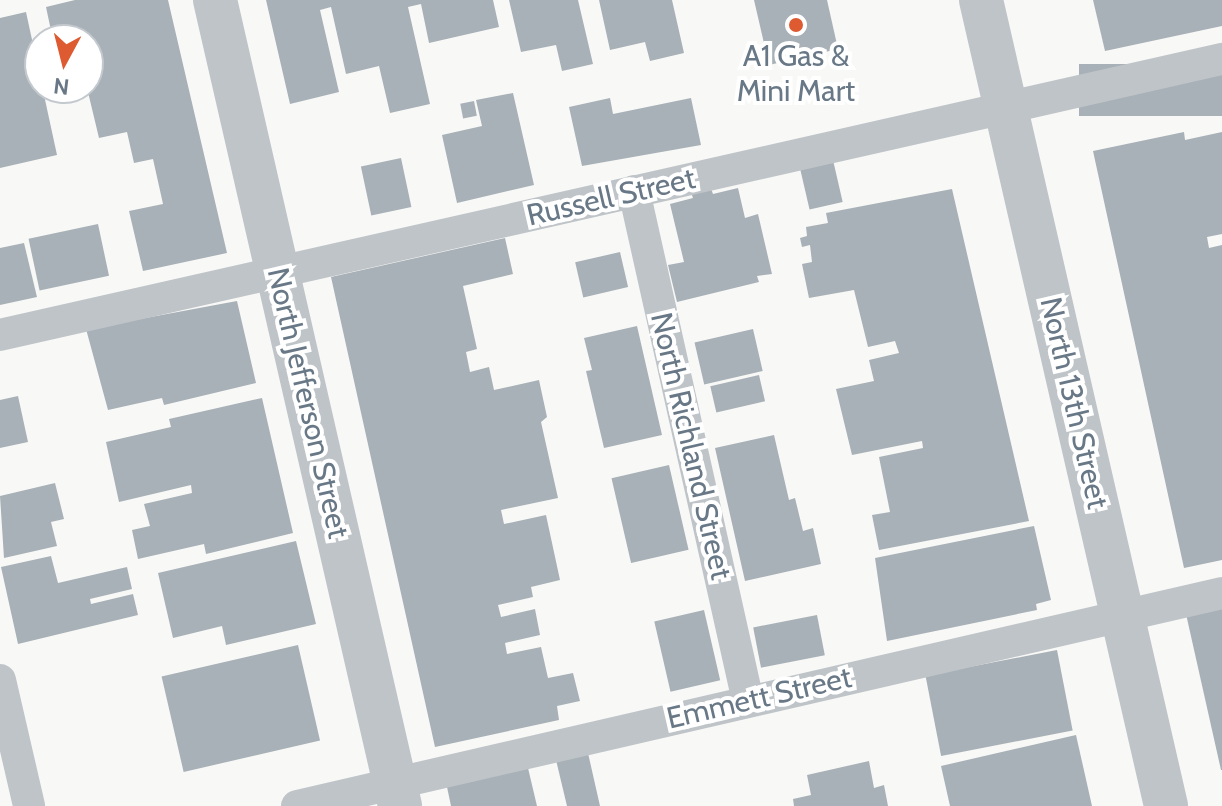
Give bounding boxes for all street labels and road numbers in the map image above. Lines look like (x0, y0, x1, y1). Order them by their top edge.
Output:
street label: Russell Street (523, 160, 699, 234)
street label: North Jefferson Street (259, 264, 357, 542)
street label: North 13th Street (1032, 294, 1116, 512)
street label: North Richland Street (643, 309, 739, 583)
street label: Emmett Street (663, 659, 855, 737)

